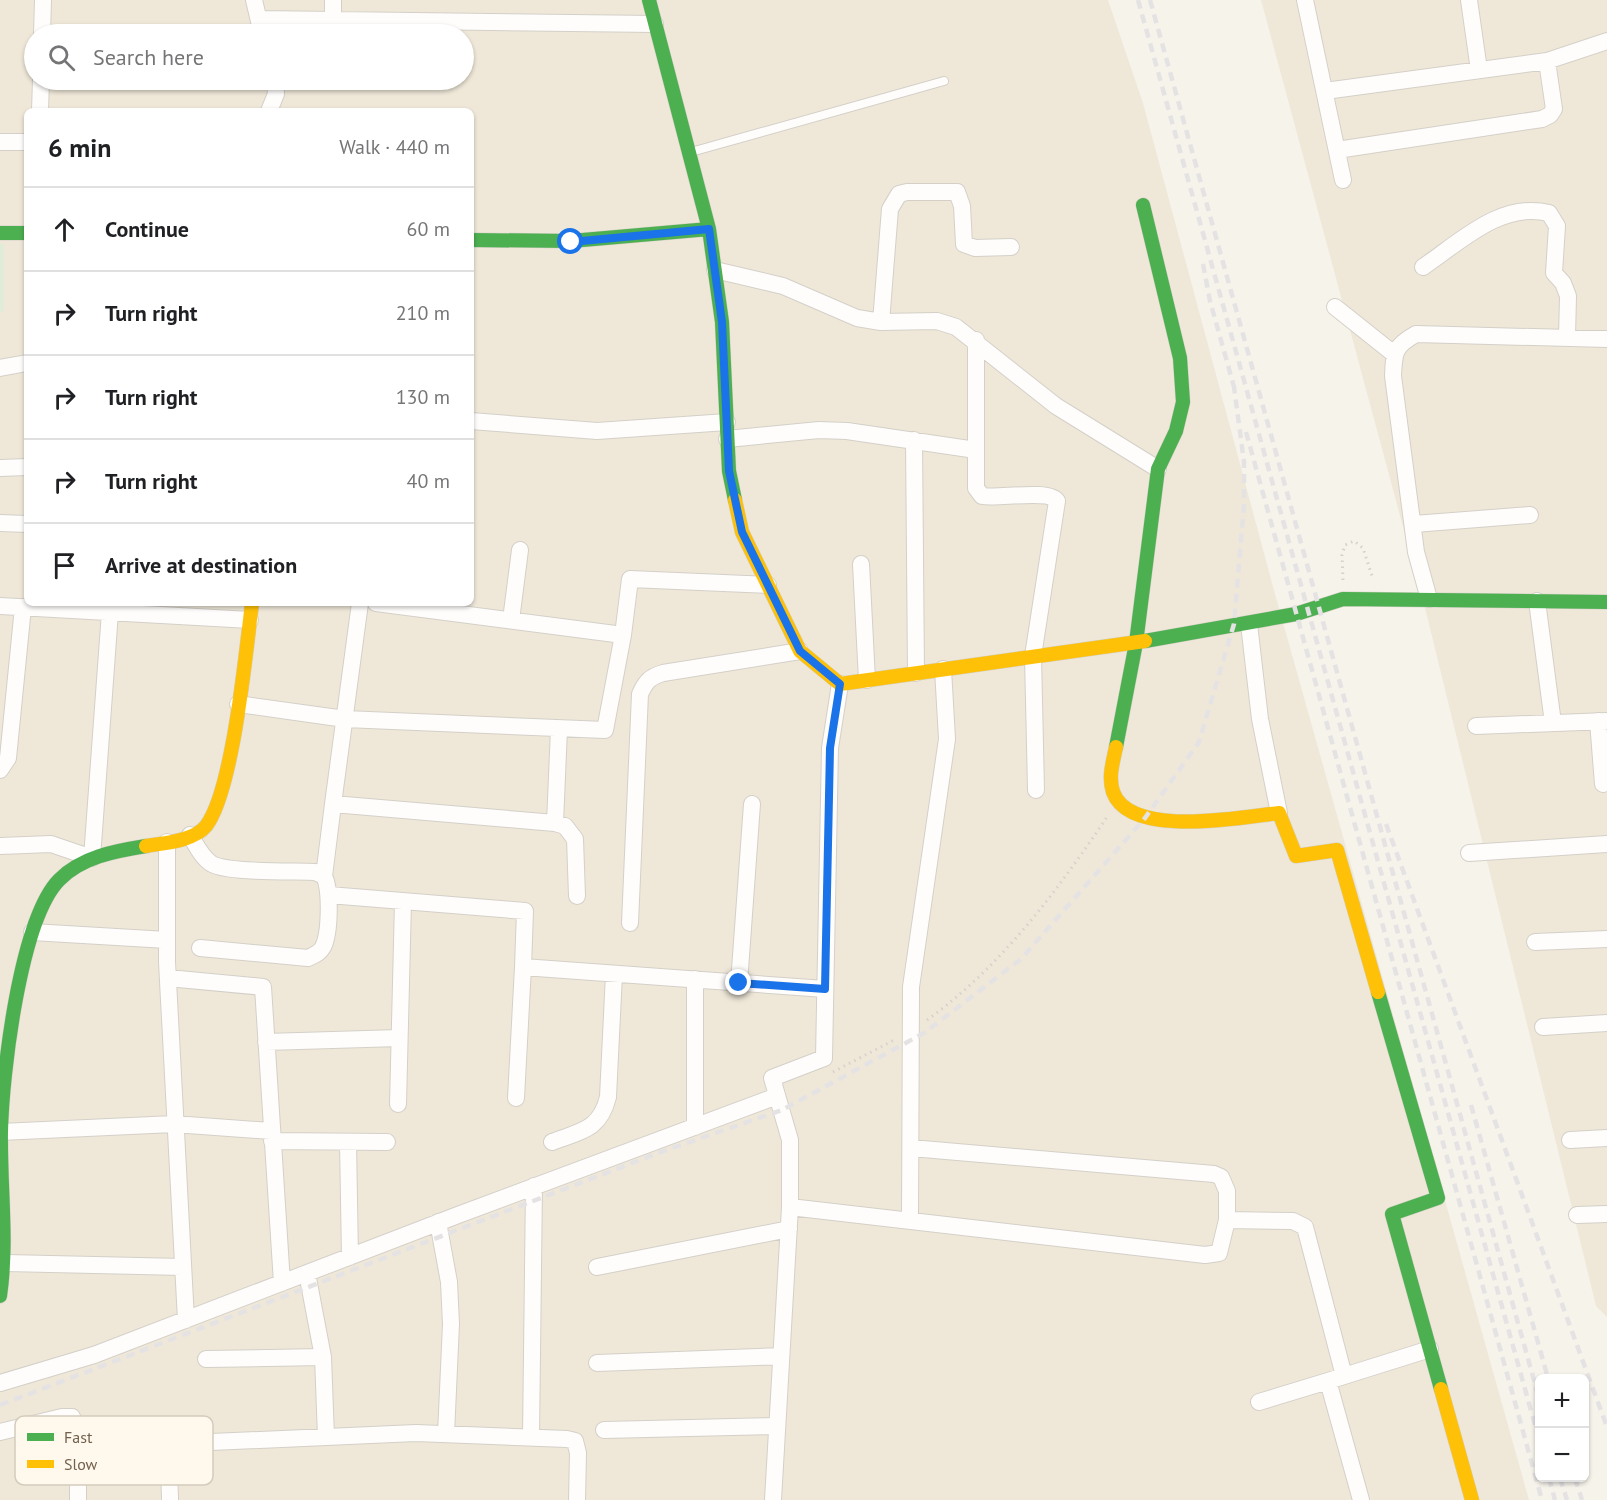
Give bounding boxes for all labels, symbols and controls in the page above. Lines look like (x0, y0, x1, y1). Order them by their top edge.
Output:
search box (24, 24, 474, 90)
icon: search (45, 41, 78, 74)
text: Search here (93, 43, 204, 71)
text: 6 min (48, 131, 111, 164)
text: Walk · 440 m (339, 134, 450, 160)
icon: ahead (48, 213, 81, 246)
text: Continue (105, 215, 189, 243)
text: 60 m (407, 216, 450, 242)
route start (557, 228, 583, 254)
icon: right (48, 297, 81, 330)
text: Turn right (105, 299, 197, 327)
text: 210 m (396, 300, 450, 326)
icon: right (48, 381, 81, 414)
text: Turn right (105, 383, 197, 411)
text: 130 m (396, 384, 450, 410)
icon: right (48, 465, 81, 498)
text: Turn right (105, 467, 197, 495)
text: 40 m (407, 468, 450, 494)
icon: arrive (48, 549, 81, 582)
text: Arrive at destination (105, 551, 297, 579)
route end (725, 969, 751, 995)
map controls (1535, 1374, 1589, 1482)
button: + (1535, 1374, 1589, 1428)
legend (15, 1416, 213, 1485)
text: Fast (64, 1427, 93, 1447)
button: − (1535, 1428, 1589, 1482)
text: Slow (64, 1454, 98, 1474)

